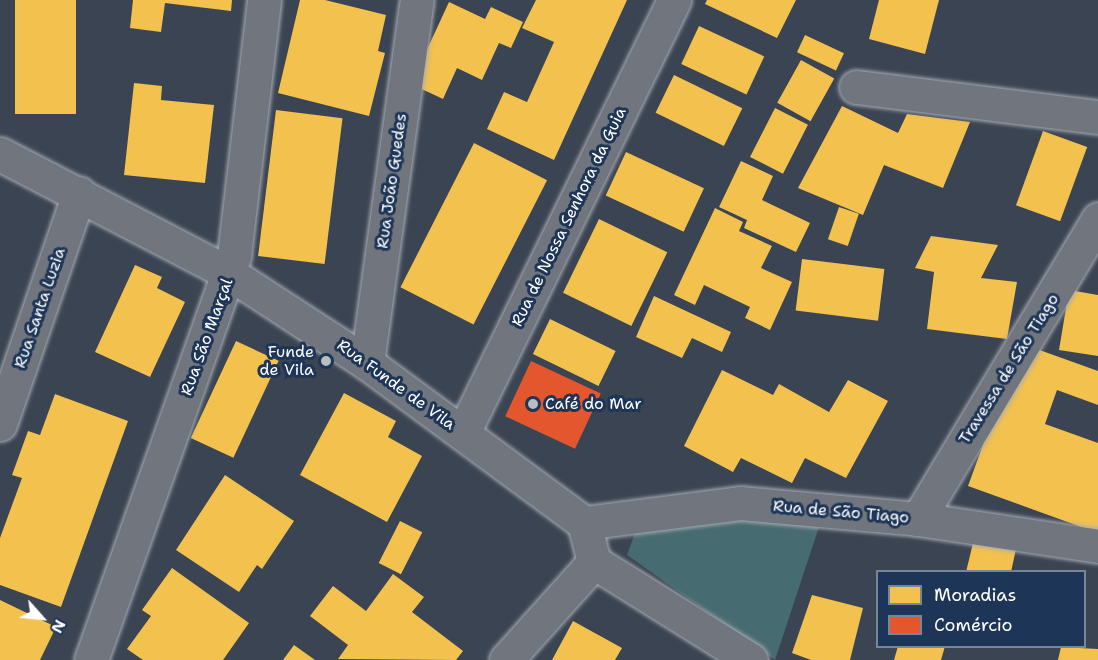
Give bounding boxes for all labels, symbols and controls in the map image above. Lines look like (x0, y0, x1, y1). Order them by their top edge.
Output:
street label: Rua de Nossa Senhora da Guia (507, 104, 631, 330)
street label: Rua João Guedes (373, 112, 411, 250)
street label: Rua Santa Luzia (10, 245, 70, 371)
street label: Rua São Marçal (177, 276, 237, 398)
street label: Travessa de São Tiago (955, 290, 1063, 448)
street label: Rua Funde de Vila (333, 336, 459, 434)
place label: Funde de Vila (260, 342, 314, 380)
marker: Funde de Vila (319, 354, 333, 368)
place label: Café do Mar (545, 394, 642, 414)
marker: Café do Mar (526, 397, 540, 411)
street label: Rua de São Tiago (772, 496, 910, 528)
legend (876, 570, 1086, 648)
text: Moradias (934, 583, 1016, 607)
north arrow (12, 588, 72, 648)
text: Comércio (934, 613, 1013, 637)
text: N (46, 616, 71, 637)

